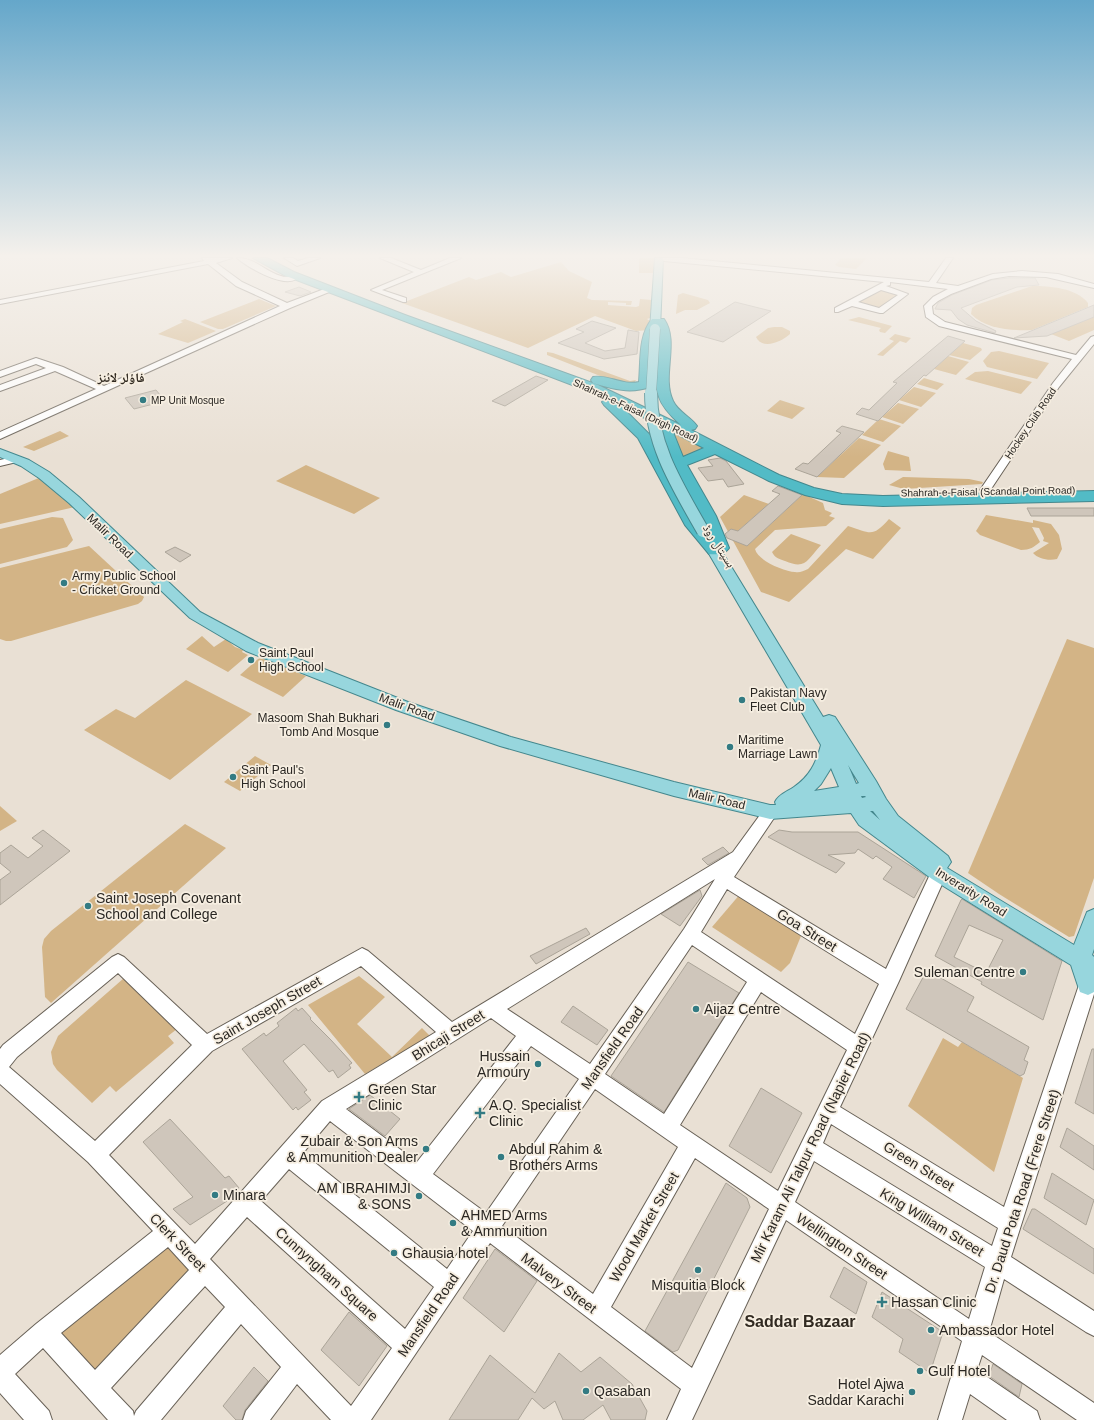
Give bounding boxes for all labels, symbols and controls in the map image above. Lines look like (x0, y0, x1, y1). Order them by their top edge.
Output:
district label: فاؤلر لائنز (97, 370, 144, 385)
street label: Shahrah-e-Faisal (Drigh Road) (572, 377, 700, 444)
street label: Hockey Club Road (1003, 386, 1058, 461)
marker: MP Unit Mosque (138, 395, 148, 405)
place label: MP Unit Mosque (151, 395, 225, 406)
street label: Shahrah-e-Faisal (Scandal Point Road) (901, 484, 1075, 499)
street label: Malir Road (84, 511, 136, 561)
street label: ہسپتال روڈ (700, 522, 738, 570)
place label: Army Public School - Cricket Ground (72, 569, 176, 597)
marker: Army Public School - Cricket Ground (59, 578, 69, 588)
place label: Saint Paul High School (259, 646, 324, 674)
marker: Saint Paul High School (246, 655, 256, 665)
place label: Pakistan Navy Fleet Club (750, 686, 827, 714)
street label: Malir Road (377, 690, 437, 724)
marker: Pakistan Navy Fleet Club (737, 695, 747, 705)
place label: Masoom Shah Bukhari Tomb And Mosque (258, 711, 379, 739)
marker: Masoom Shah Bukhari Tomb And Mosque (382, 720, 392, 730)
place label: Maritime Marriage Lawn (738, 733, 817, 761)
marker: Maritime Marriage Lawn (725, 742, 735, 752)
place label: Saint Paul's High School (241, 763, 306, 791)
marker: Saint Paul's High School (228, 772, 238, 782)
street label: Malir Road (687, 786, 747, 812)
street label: Inverarity Road (933, 865, 1009, 919)
place label: Saint Joseph Covenant School and College (96, 890, 241, 922)
marker: Saint Joseph Covenant School and College (83, 901, 93, 911)
street label: Goa Street (774, 905, 840, 955)
place label: Suleman Centre (914, 964, 1015, 980)
marker: Suleman Centre (1018, 967, 1028, 977)
street label: Saint Joseph Street (210, 972, 324, 1047)
place label: Aijaz Centre (704, 1001, 780, 1017)
street label: Mansfield Road (578, 1004, 646, 1092)
marker: Aijaz Centre (691, 1004, 701, 1014)
street label: Bhicaji Street (409, 1006, 487, 1064)
street label: Mir Karam Ali Talpur Road (Napier Road) (747, 1029, 873, 1265)
place label: Hussain Armoury (477, 1048, 530, 1080)
marker: Hussain Armoury (533, 1059, 543, 1069)
place label: Green Star Clinic (368, 1081, 437, 1113)
street label: Dr. Daud Pota Road (Frere Street) (981, 1087, 1063, 1295)
marker: Green Star Clinic (353, 1091, 365, 1103)
place label: A.Q. Specialist Clinic (489, 1097, 581, 1129)
marker: A.Q. Specialist Clinic (474, 1107, 486, 1119)
place label: Zubair & Son Arms & Ammunition Dealer (286, 1133, 418, 1165)
street label: Green Street (881, 1138, 957, 1194)
place label: Abdul Rahim & Brothers Arms (509, 1141, 603, 1173)
marker: Zubair & Son Arms & Ammunition Dealer (421, 1144, 431, 1154)
marker: Abdul Rahim & Brothers Arms (496, 1152, 506, 1162)
street label: Wood Market Street (606, 1169, 682, 1285)
place label: AM IBRAHIMJI & SONS (317, 1180, 411, 1212)
street label: King William Street (877, 1185, 987, 1259)
place label: Minara (223, 1187, 266, 1203)
marker: Minara (210, 1190, 220, 1200)
marker: AM IBRAHIMJI & SONS (414, 1191, 424, 1201)
place label: AHMED Arms & Ammunition (461, 1207, 547, 1239)
street label: Clerk Street (147, 1210, 209, 1274)
street label: Wellington Street (793, 1210, 891, 1282)
marker: AHMED Arms & Ammunition (448, 1218, 458, 1228)
street label: Cunnyngham Square (272, 1224, 382, 1324)
place label: Ghausia hotel (402, 1245, 488, 1261)
marker: Ghausia hotel (389, 1248, 399, 1258)
street label: Malvery Street (518, 1249, 600, 1317)
marker: Misquitia Block (693, 1265, 703, 1275)
street label: Mansfield Road (394, 1270, 462, 1360)
place label: Misquitia Block (651, 1277, 746, 1293)
place label: Hassan Clinic (891, 1294, 977, 1310)
marker: Hassan Clinic (876, 1296, 888, 1308)
district label: Saddar Bazaar (744, 1313, 856, 1330)
place label: Ambassador Hotel (939, 1322, 1054, 1338)
marker: Ambassador Hotel (926, 1325, 936, 1335)
place label: Gulf Hotel (928, 1363, 990, 1379)
marker: Gulf Hotel (915, 1366, 925, 1376)
place label: Hotel Ajwa Saddar Karachi (807, 1376, 904, 1408)
place label: Qasaban (594, 1383, 651, 1399)
marker: Qasaban (581, 1386, 591, 1396)
marker: Hotel Ajwa Saddar Karachi (907, 1387, 917, 1397)

